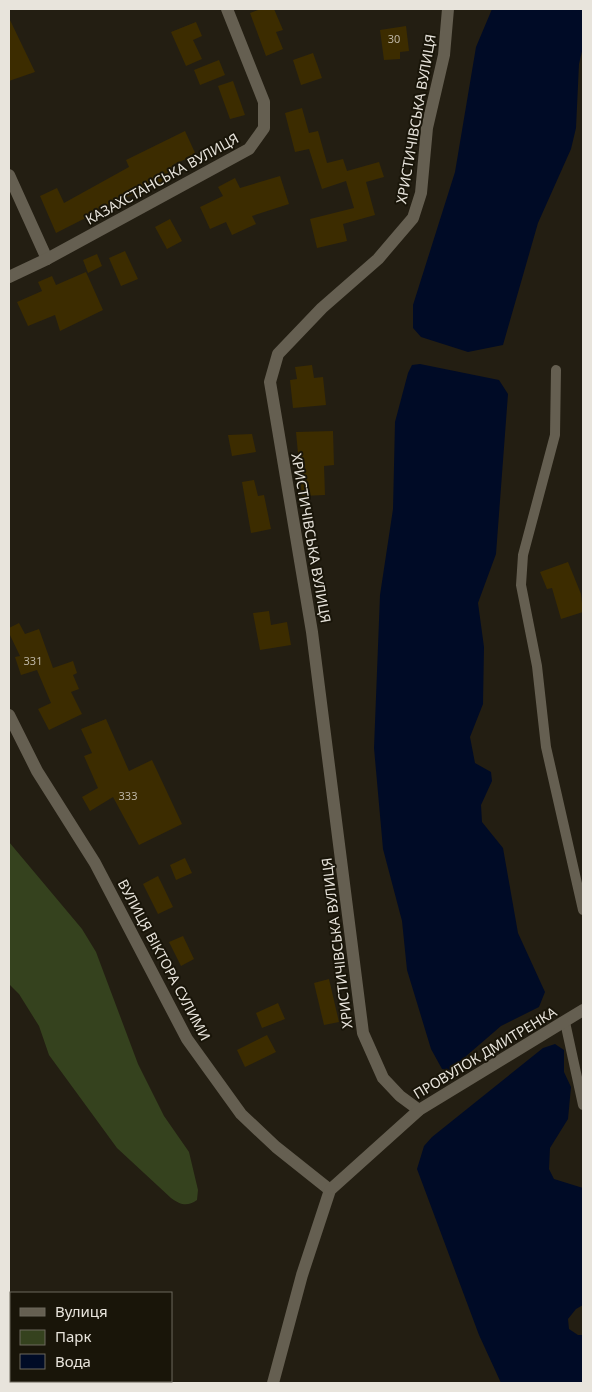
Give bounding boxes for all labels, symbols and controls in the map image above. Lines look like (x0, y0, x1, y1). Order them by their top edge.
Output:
house number: 30 (388, 31, 400, 46)
street label: ХРИСТИЧІВСЬКА ВУЛИЦЯ (391, 33, 440, 205)
street label: КАЗАХСТАНСЬКА ВУЛИЦЯ (82, 128, 242, 229)
street label: ХРИСТИЧІВСЬКА ВУЛИЦЯ (287, 452, 336, 624)
house number: 331 (24, 653, 42, 668)
house number: 333 (119, 788, 137, 803)
street label: ХРИСТИЧІВСЬКА ВУЛИЦЯ (317, 857, 356, 1030)
street label: ВУЛИЦЯ ВІКТОРА СУЛИМИ (114, 876, 215, 1044)
street label: ПРОВУЛОК ДМИТРЕНКА (409, 1002, 560, 1103)
legend (10, 1292, 172, 1382)
text: Вулиця (55, 1301, 108, 1321)
text: Парк (55, 1326, 91, 1346)
text: Вода (55, 1351, 91, 1371)

